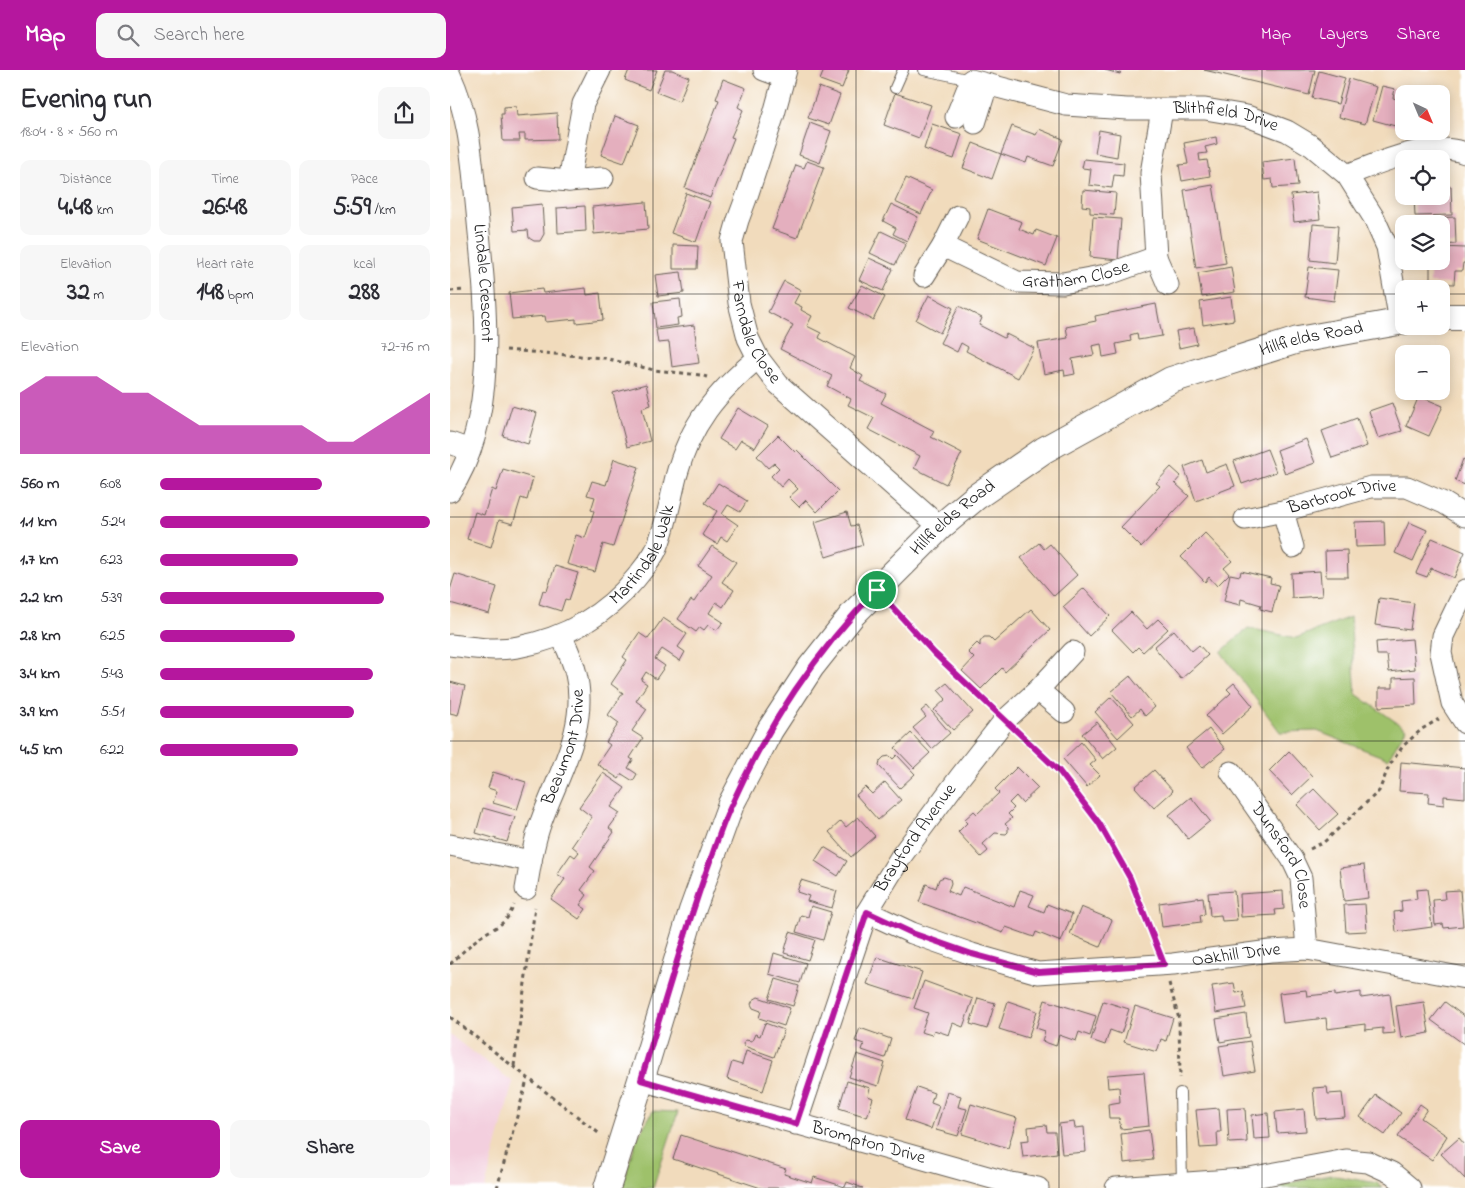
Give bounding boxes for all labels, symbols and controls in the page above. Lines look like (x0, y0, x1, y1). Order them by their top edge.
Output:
search box (96, 13, 446, 58)
text: Map (25, 18, 66, 53)
icon: search (114, 21, 142, 49)
text: Search here (154, 22, 245, 49)
text: Map (1261, 22, 1291, 48)
text: Layers (1319, 22, 1369, 48)
text: Share (1397, 22, 1440, 48)
text: Evening run (20, 80, 152, 121)
north arrow (1395, 85, 1450, 140)
map controls (1395, 85, 1450, 400)
button: share (378, 87, 430, 139)
street label: Blithfield Drive (1172, 96, 1283, 140)
text: 18:04 · 8 × 560 m (20, 120, 118, 144)
button: locate (1395, 150, 1450, 205)
text: Distance (60, 169, 111, 190)
text: Time (211, 169, 239, 190)
text: Pace (351, 169, 378, 190)
text: 4.48 (58, 190, 93, 226)
text: 26:48 (202, 190, 248, 226)
text: 5:59 (333, 190, 371, 226)
text: km (93, 200, 113, 221)
text: /km (371, 200, 396, 221)
button: layers (1395, 215, 1450, 270)
street label: Lindale Crescent (465, 223, 499, 342)
text: Elevation (60, 254, 111, 275)
text: Heart rate (196, 254, 254, 275)
text: kcal (353, 254, 375, 275)
street label: Gratham Close (1022, 254, 1134, 296)
text: 32 (67, 275, 90, 311)
text: 148 (196, 275, 224, 311)
text: 288 (349, 275, 380, 311)
street label: Farndale Close (723, 278, 787, 391)
button: + (1395, 280, 1450, 335)
text: m (90, 285, 104, 306)
text: bpm (224, 285, 254, 306)
street label: Hillfields Road (1256, 316, 1365, 364)
text: Elevation (20, 335, 79, 359)
text: 72–76 m (381, 335, 430, 359)
button: − (1395, 345, 1450, 400)
text: 560 m (20, 472, 60, 496)
text: 6:08 (100, 472, 121, 496)
street label: Hillfields Road (905, 474, 1001, 562)
street label: Barbrook Drive (1284, 474, 1397, 522)
street label: Martindale Walk (604, 502, 682, 612)
text: 1.1 km (20, 510, 57, 534)
text: 5:24 (100, 510, 125, 534)
text: 1.7 km (20, 548, 58, 572)
text: 6:23 (100, 548, 123, 572)
pin (856, 569, 898, 611)
icon: arrive (863, 576, 891, 604)
text: 2.2 km (20, 586, 63, 610)
text: 5:39 (100, 586, 122, 610)
text: 2.8 km (20, 624, 61, 648)
text: 6:25 (100, 624, 126, 648)
text: 3.4 km (20, 662, 60, 686)
text: 5:43 (100, 662, 124, 686)
street label: Beaumont Drive (535, 687, 592, 810)
text: 3.9 km (20, 700, 58, 724)
text: 5:51 (100, 700, 125, 724)
text: 4.5 km (20, 738, 62, 762)
text: 6:22 (100, 738, 124, 762)
street label: Brayford Avenue (868, 778, 964, 899)
street label: Dunsford Close (1243, 796, 1317, 911)
street label: Oakhill Drive (1190, 937, 1282, 974)
street label: Brompton Drive (807, 1115, 929, 1172)
button: Save (20, 1120, 220, 1178)
button: Share (230, 1120, 430, 1178)

